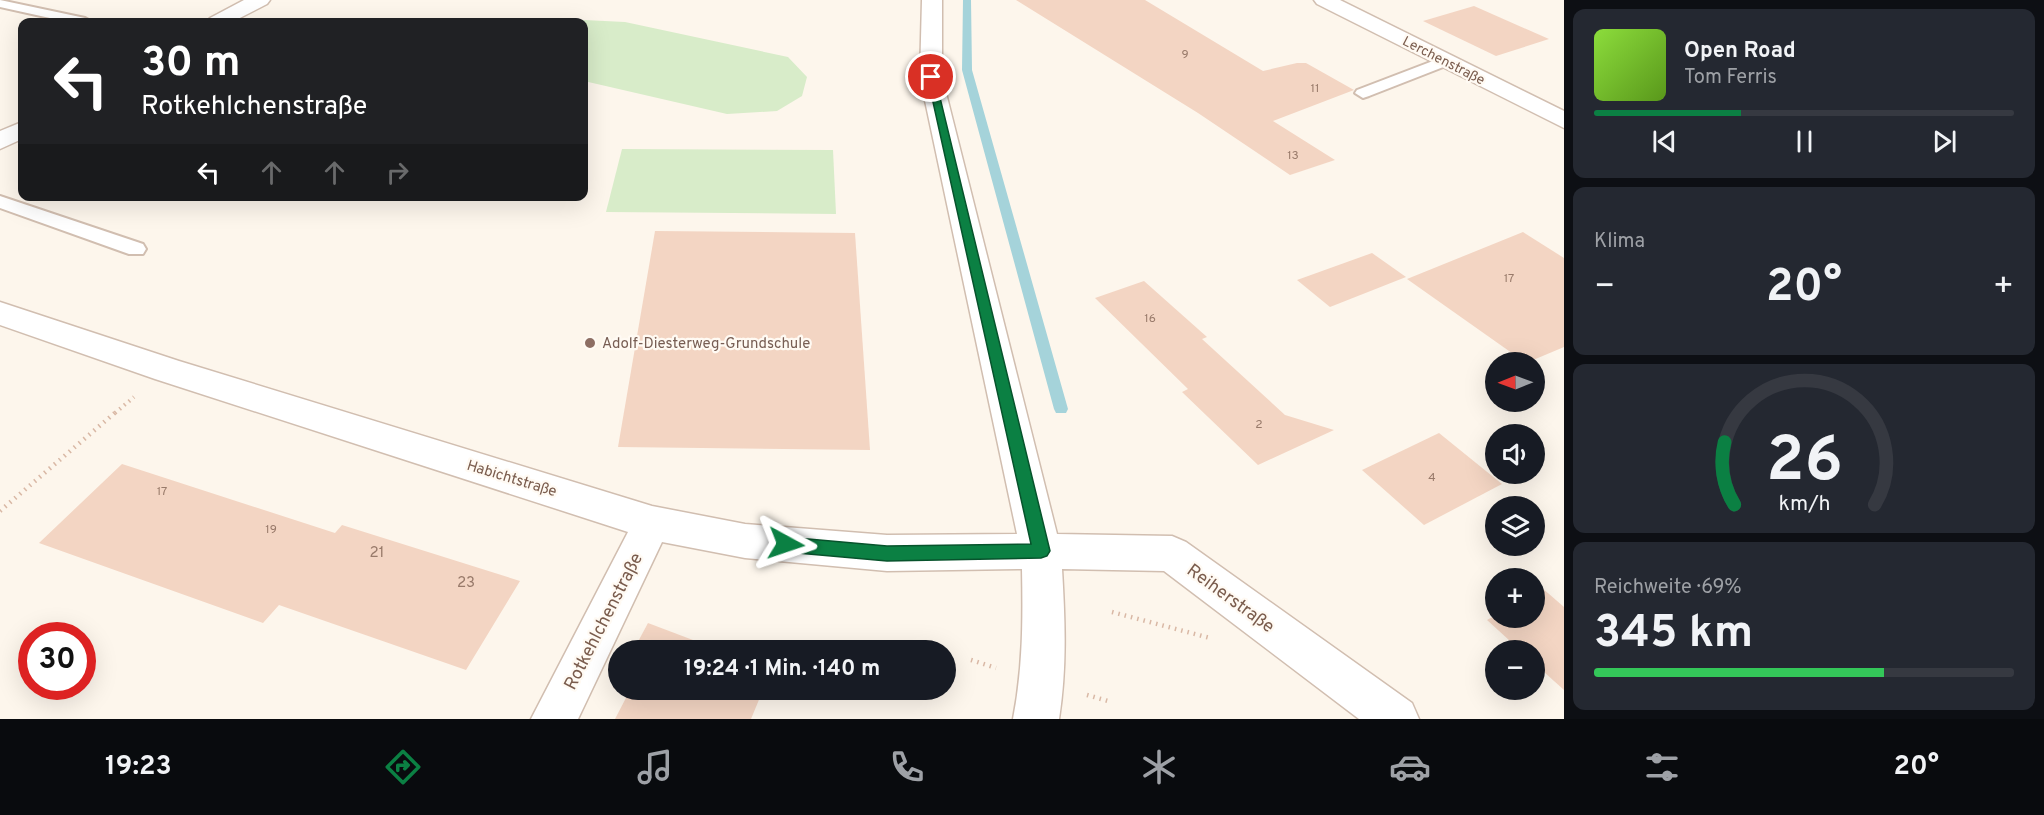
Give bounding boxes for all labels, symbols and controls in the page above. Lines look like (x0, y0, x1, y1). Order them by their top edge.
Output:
street label: Lerchenstraße (1399, 33, 1487, 89)
text: 30 m (141, 38, 240, 91)
text: Open Road (1684, 38, 1796, 65)
icon: left (42, 42, 120, 120)
house number: 9 (1181, 47, 1189, 63)
pin (905, 51, 956, 102)
icon: arrive (914, 60, 947, 93)
text: Tom Ferris (1684, 65, 1777, 91)
house number: 11 (1311, 81, 1319, 97)
text: Rotkehlchenstraße (141, 90, 367, 124)
icon: previous (1648, 125, 1681, 158)
icon: pause (1788, 125, 1821, 158)
icon: next (1928, 125, 1961, 158)
house number: 13 (1287, 148, 1299, 164)
icon: left (192, 156, 225, 189)
icon: ahead (255, 156, 288, 189)
icon: ahead (318, 156, 351, 189)
icon: right (381, 156, 414, 189)
text: Klima (1594, 229, 1645, 255)
text: 20° (1766, 260, 1842, 317)
text: − (1594, 267, 1615, 309)
text: + (1993, 267, 2014, 309)
house number: 17 (1504, 271, 1514, 287)
house number: 16 (1144, 311, 1156, 327)
place label: Adolf-Diesterweg-Grundschule (602, 335, 810, 354)
marker: Adolf-Diesterweg-Grundschule (583, 336, 597, 350)
north arrow (1485, 352, 1545, 412)
map controls (1485, 352, 1545, 700)
house number: 2 (1255, 417, 1263, 433)
button: sound (1485, 424, 1545, 484)
text: 26 (1766, 424, 1842, 503)
street label: Habichtstraße (464, 457, 559, 502)
house number: 4 (1428, 470, 1436, 486)
house number: 17 (157, 484, 167, 500)
text: km/h (1778, 492, 1830, 519)
button: layers (1485, 496, 1545, 556)
position arrow (754, 512, 818, 576)
house number: 19 (265, 522, 277, 538)
house number: 21 (370, 544, 384, 563)
street label: Rotkehlchenstraße (560, 549, 649, 694)
street label: Reiherstraße (1182, 560, 1279, 639)
button: + (1485, 568, 1545, 628)
house number: 23 (457, 574, 475, 593)
text: Reichweite · 69% (1594, 575, 1742, 601)
text: 345 km (1594, 606, 1753, 663)
speed limit sign: 30 (18, 622, 96, 700)
button: − (1485, 640, 1545, 700)
text: 19:24 · 1 Min. · 140 m (684, 656, 880, 683)
icon: directions (382, 746, 424, 788)
icon: music (634, 746, 676, 788)
icon: phone (886, 746, 928, 788)
icon: climate (1138, 746, 1180, 788)
icon: car (1389, 746, 1431, 788)
icon: filters (1641, 746, 1683, 788)
text: 19:23 (105, 750, 172, 784)
text: 20° (1893, 750, 1939, 784)

